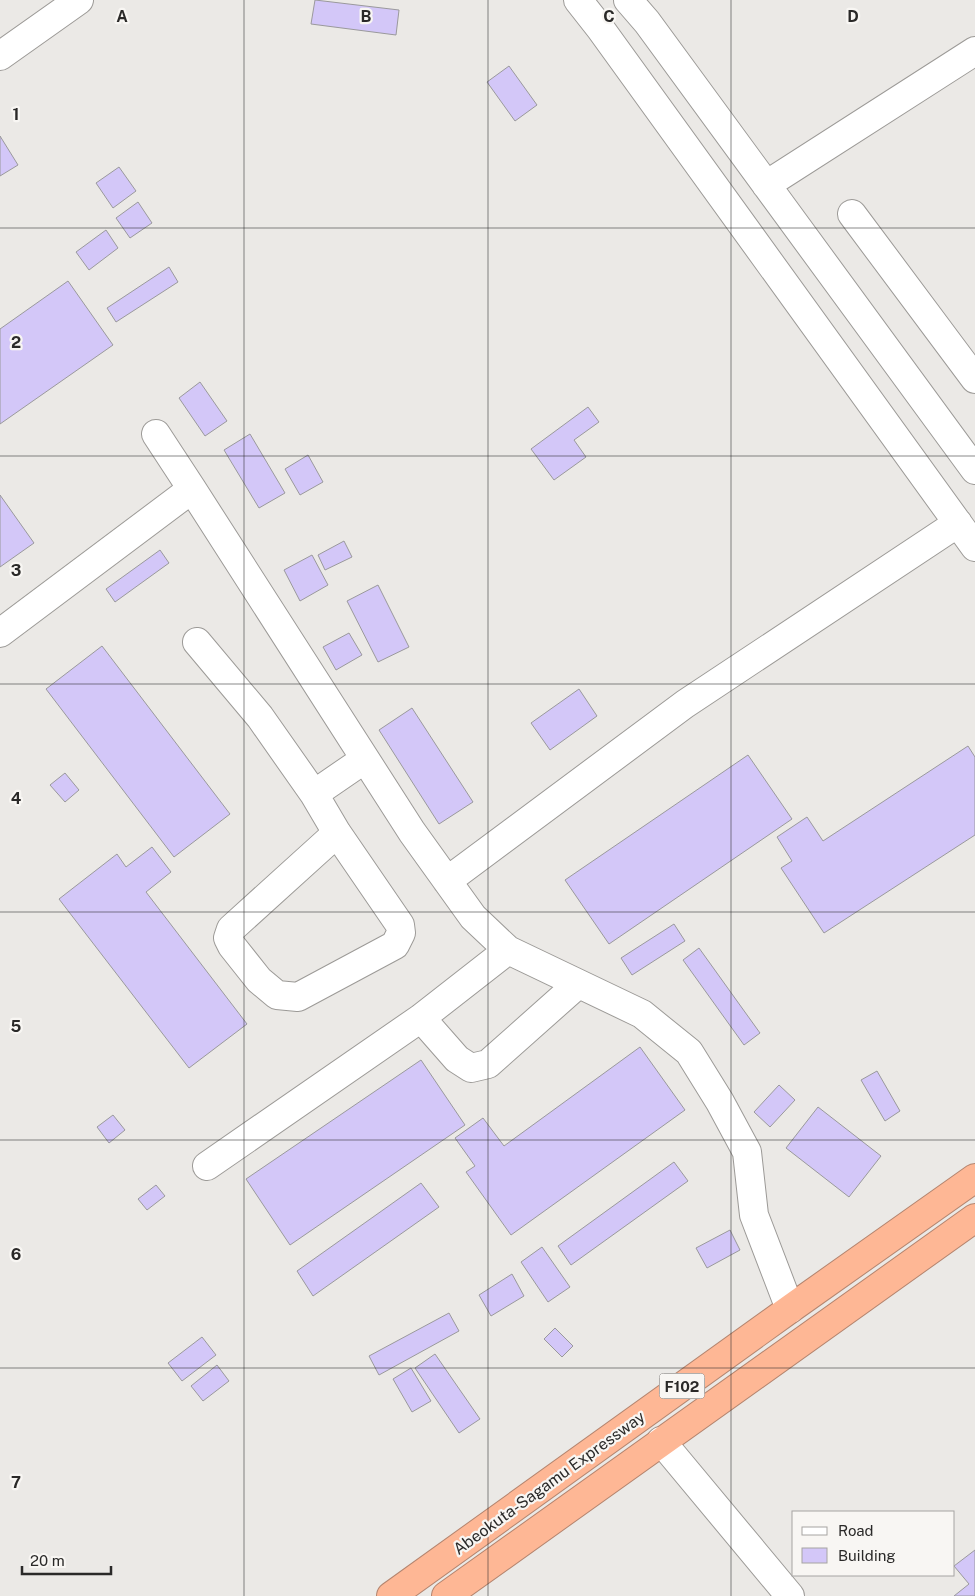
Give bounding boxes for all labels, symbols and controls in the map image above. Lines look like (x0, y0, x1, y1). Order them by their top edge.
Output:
text: A (116, 7, 128, 26)
text: B (361, 7, 372, 26)
text: C (603, 7, 615, 26)
text: D (847, 7, 859, 26)
text: 1 (13, 105, 19, 124)
text: 2 (11, 333, 21, 352)
text: 3 (11, 561, 21, 580)
text: 4 (11, 789, 22, 808)
text: 5 (11, 1017, 22, 1036)
text: 6 (11, 1245, 21, 1264)
road number: F102 (660, 1374, 704, 1398)
street label: Abeokuta-Sagamu Expressway (450, 1407, 649, 1559)
text: 7 (11, 1473, 21, 1492)
legend (792, 1511, 955, 1576)
text: Road (838, 1522, 874, 1539)
scale bar (22, 1544, 111, 1576)
text: Building (838, 1547, 896, 1564)
text: 20 m (30, 1552, 65, 1569)

